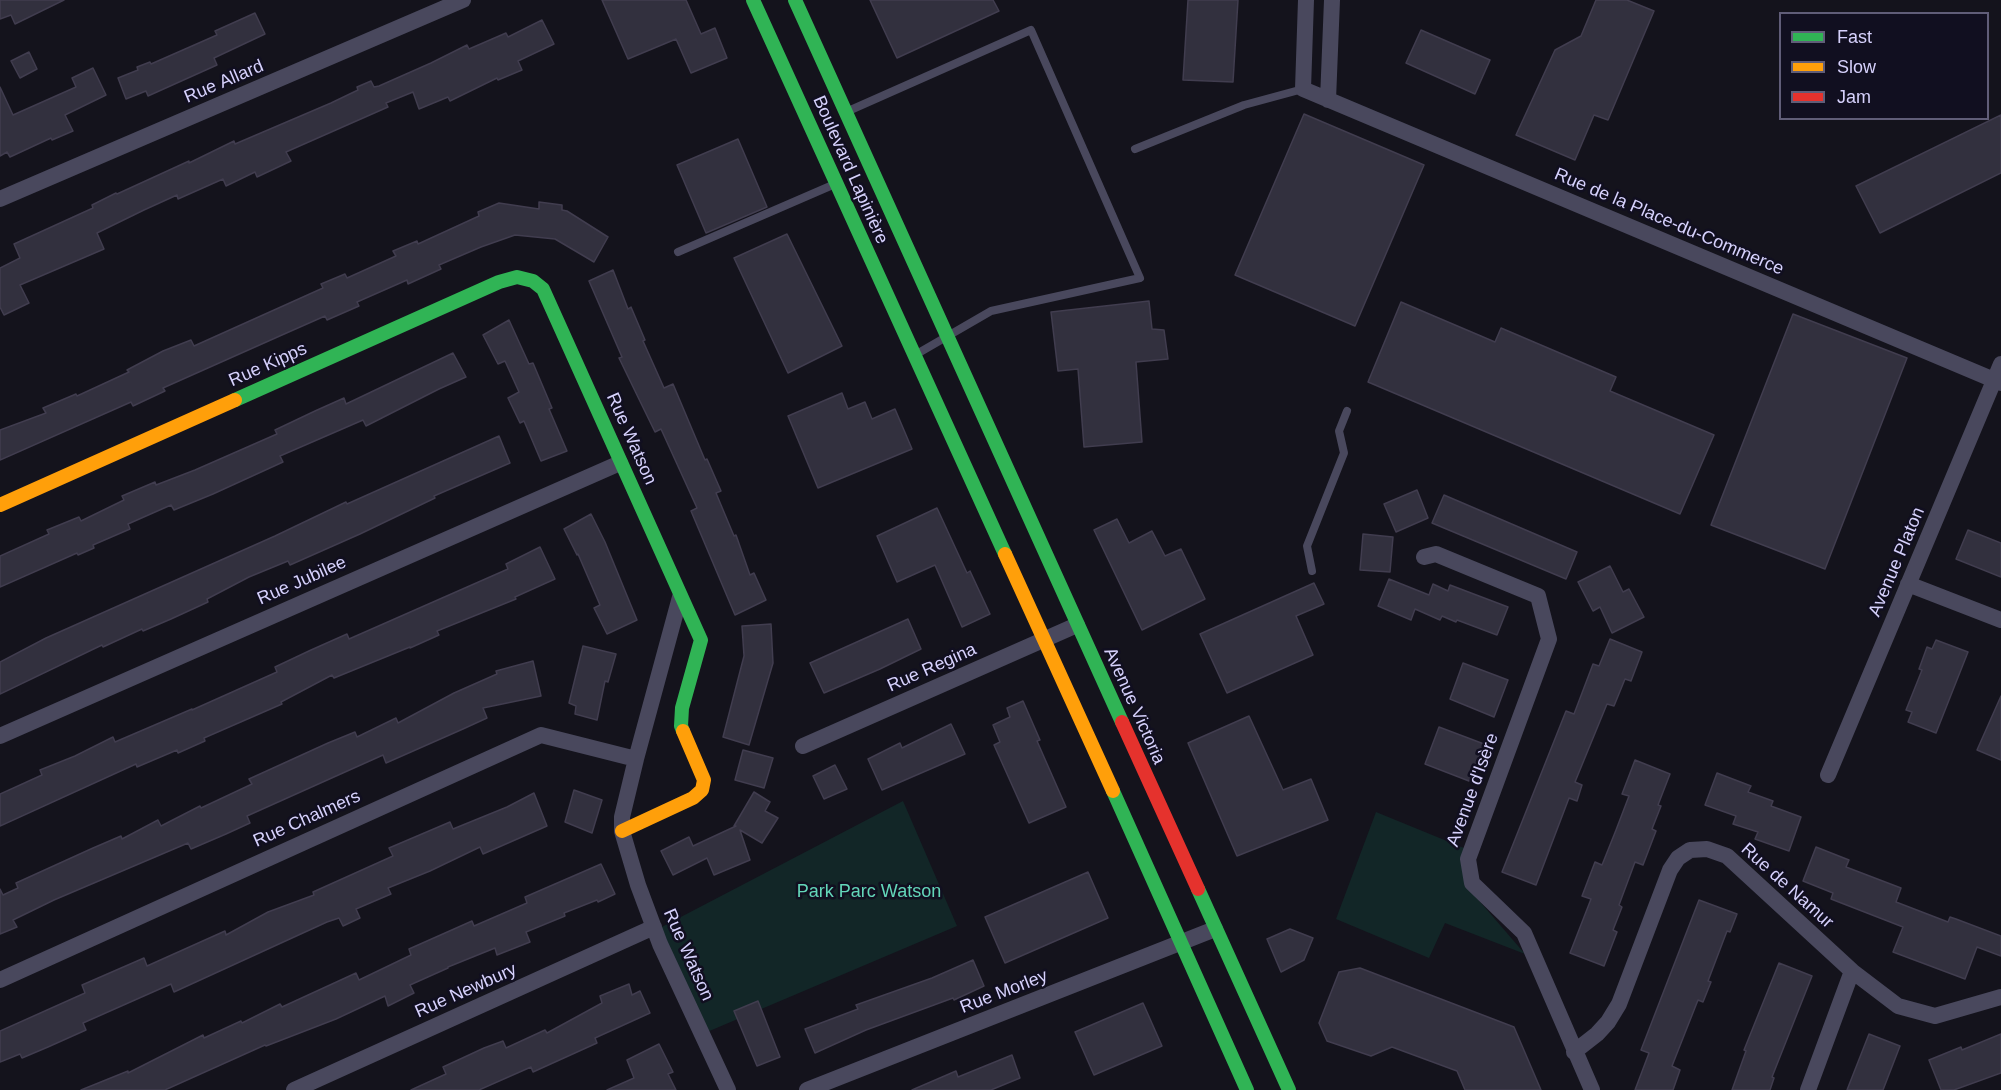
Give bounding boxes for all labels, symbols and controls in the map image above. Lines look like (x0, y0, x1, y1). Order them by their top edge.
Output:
legend (1779, 12, 1989, 120)
text: Fast (1837, 27, 1872, 47)
street label: Rue Allard (181, 56, 267, 108)
text: Slow (1837, 57, 1876, 77)
text: Jam (1837, 87, 1871, 107)
street label: Boulevard Lapinière (808, 92, 892, 248)
street label: Rue de la Place-du-Commerce (1551, 164, 1787, 280)
street label: Rue Kipps (226, 338, 310, 392)
street label: Rue Watson (601, 390, 661, 488)
street label: Avenue Platon (1864, 504, 1930, 620)
street label: Rue Jubilee (254, 552, 350, 610)
street label: Rue Regina (884, 639, 980, 697)
street label: Avenue Victoria (1099, 644, 1169, 768)
street label: Avenue d'Isère (1442, 730, 1504, 850)
street label: Rue Chalmers (250, 786, 364, 852)
street label: Rue de Namur (1736, 839, 1838, 933)
park label: Park Parc Watson (797, 881, 941, 903)
street label: Rue Watson (658, 906, 718, 1004)
street label: Rue Newbury (412, 959, 520, 1023)
street label: Rue Morley (957, 965, 1051, 1019)

